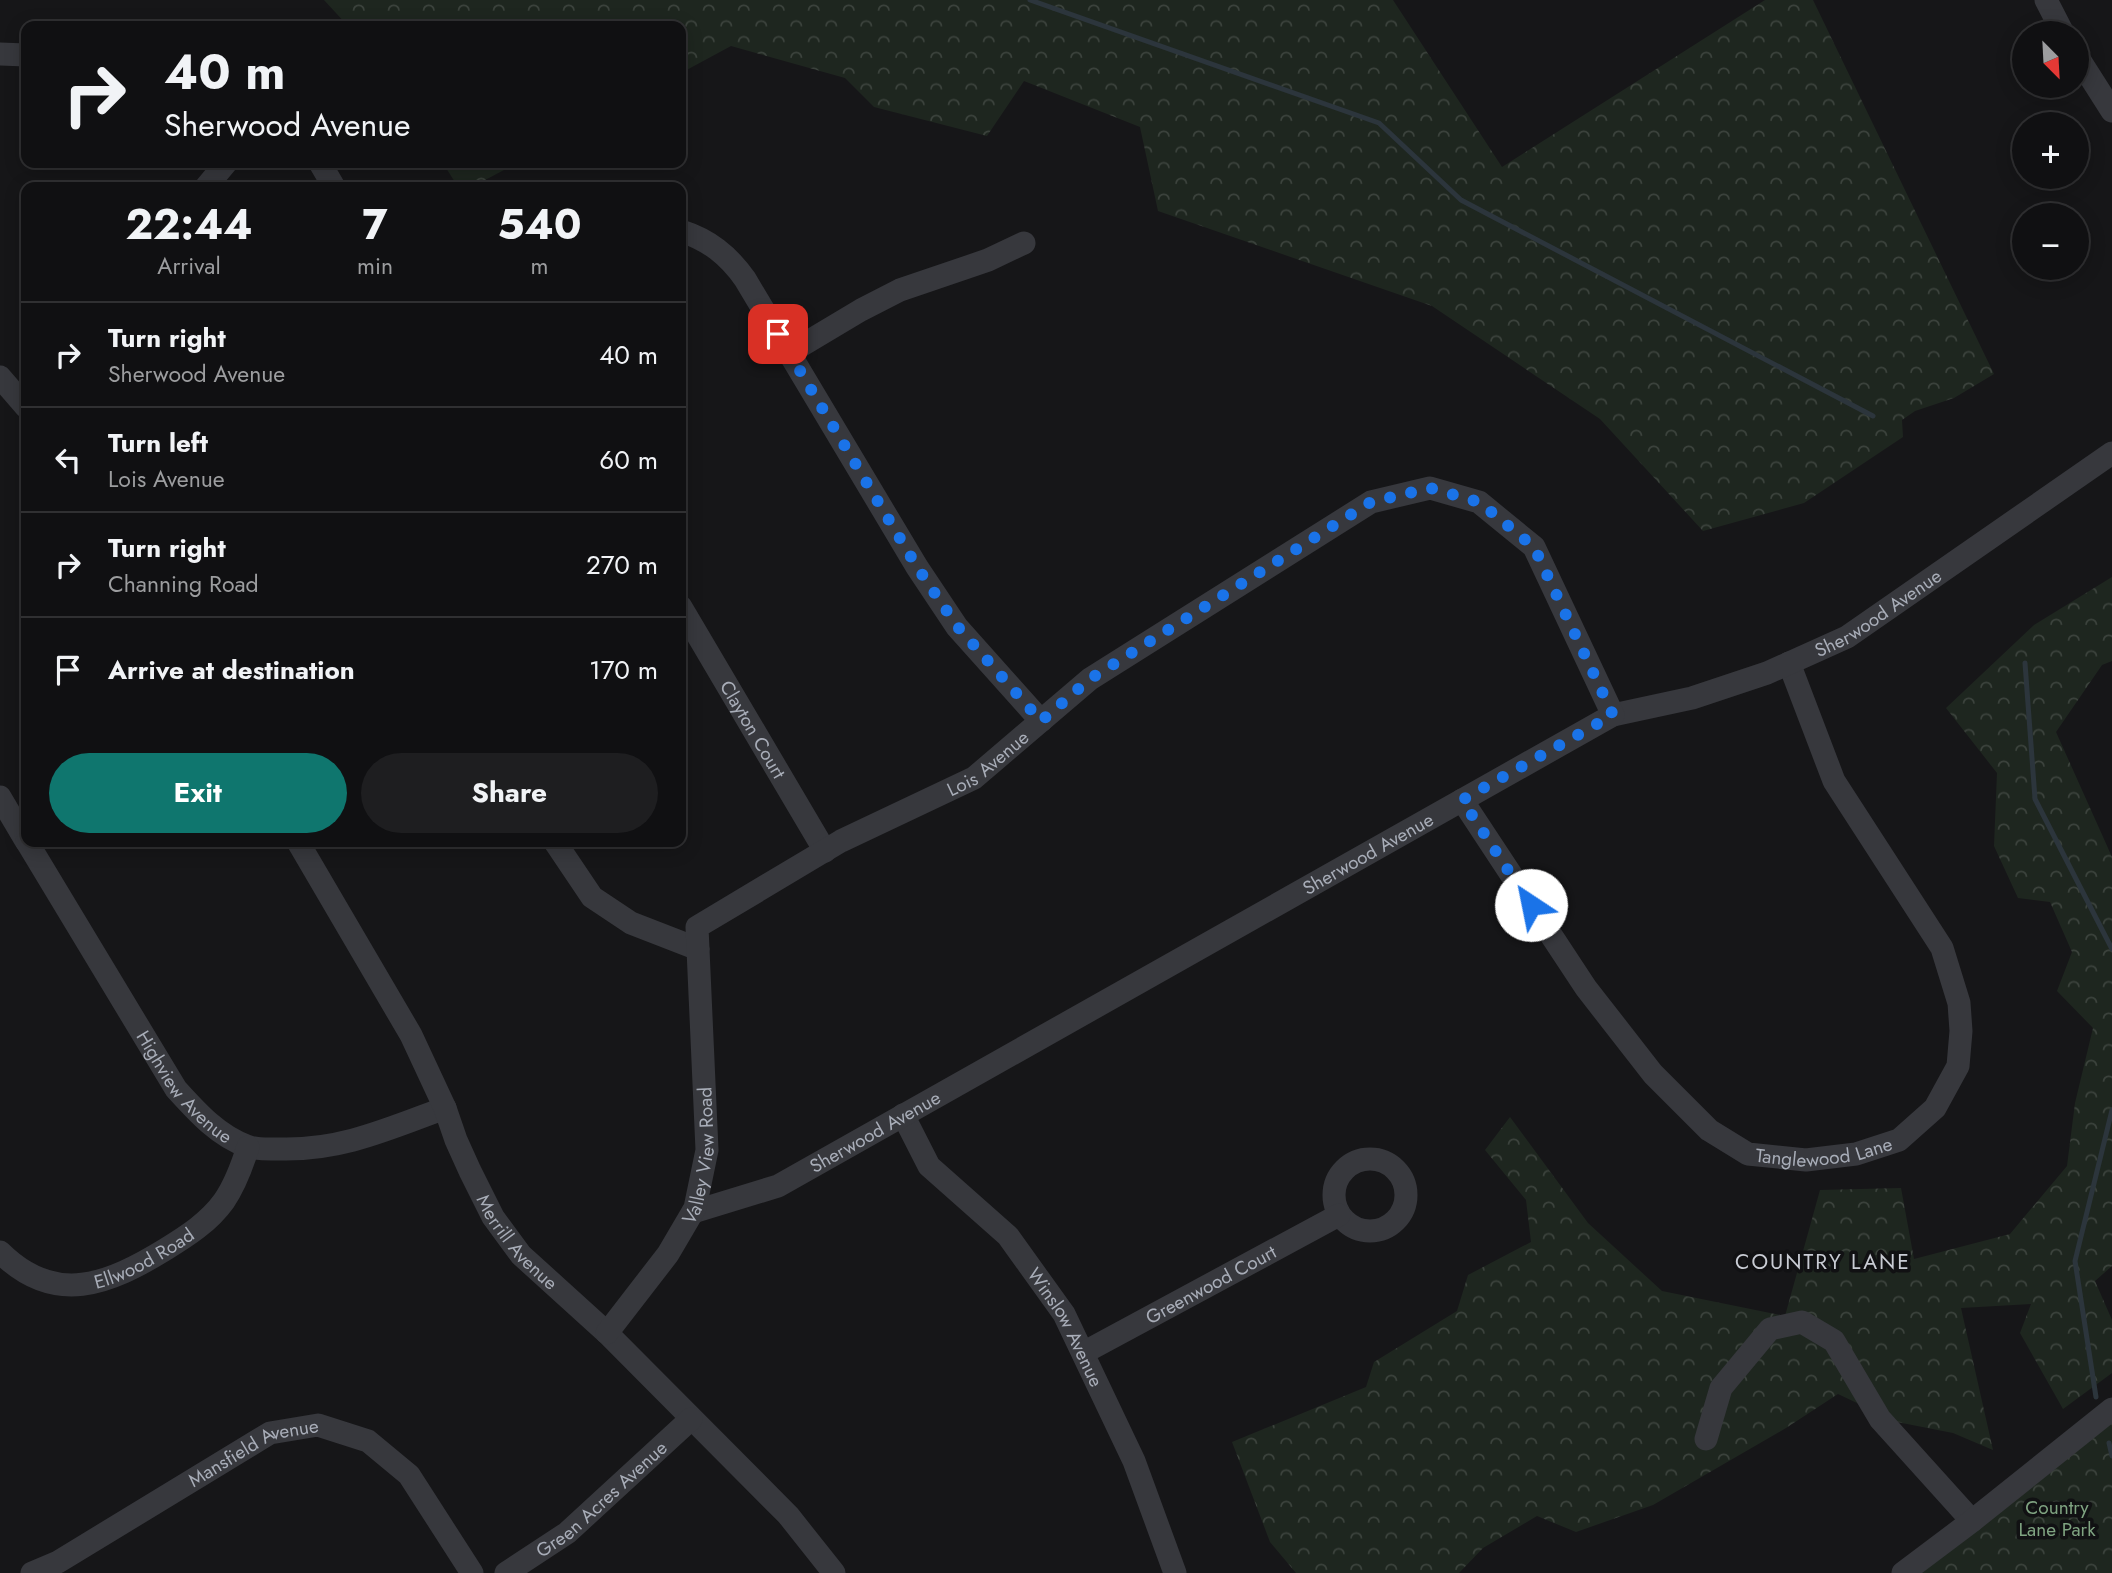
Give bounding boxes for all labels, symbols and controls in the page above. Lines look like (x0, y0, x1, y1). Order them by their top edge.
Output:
north arrow (2012, 21, 2090, 98)
map controls (2012, 21, 2089, 280)
text: 40 m (164, 37, 286, 107)
icon: right (49, 49, 140, 140)
text: Sherwood Avenue (164, 102, 411, 148)
button: + (2012, 112, 2089, 189)
text: 22:44 (125, 194, 253, 255)
text: 7 (362, 194, 388, 255)
text: 540 (497, 194, 582, 255)
button: − (2012, 203, 2089, 280)
text: Arrival (157, 249, 221, 283)
text: min (357, 249, 393, 283)
text: m (531, 249, 548, 283)
pin (748, 304, 808, 364)
icon: arrive (759, 315, 797, 353)
text: Turn right (108, 319, 226, 357)
icon: right (49, 336, 87, 374)
text: 40 m (599, 336, 658, 374)
text: Sherwood Avenue (108, 357, 285, 391)
text: Turn left (108, 424, 208, 462)
icon: left (49, 441, 87, 479)
text: 60 m (599, 441, 658, 479)
text: Lois Avenue (108, 462, 225, 496)
text: Turn right (108, 529, 226, 567)
icon: right (49, 546, 87, 584)
text: 270 m (586, 546, 658, 584)
street label: Sherwood Avenue (1810, 562, 1947, 663)
text: Channing Road (108, 567, 259, 601)
icon: arrive (49, 651, 87, 689)
text: Arrive at destination (108, 651, 355, 689)
text: 170 m (589, 651, 658, 689)
street label: Clayton Court (714, 675, 793, 784)
street label: Lois Avenue (942, 724, 1034, 803)
button: Exit (49, 753, 347, 833)
button: Share (361, 753, 658, 833)
street label: Sherwood Avenue (1297, 805, 1438, 901)
position arrow (1494, 868, 1568, 942)
street label: Highview Avenue (130, 1025, 238, 1150)
street label: Sherwood Avenue (804, 1084, 945, 1179)
street label: Valley View Road (675, 1086, 721, 1229)
street label: Tanglewood Lane (1754, 1130, 1896, 1173)
street label: Merrill Avenue (470, 1190, 564, 1296)
street label: Ellwood Road (91, 1221, 199, 1295)
street label: Greenwood Court (1140, 1238, 1281, 1330)
district label: COUNTRY LANE (1735, 1247, 1911, 1277)
street label: Winslow Avenue (1021, 1262, 1110, 1391)
street label: Mansfield Avenue (183, 1412, 321, 1493)
street label: Green Acres Avenue (530, 1434, 673, 1564)
park label: Country Lane Park (2018, 1494, 2096, 1543)

